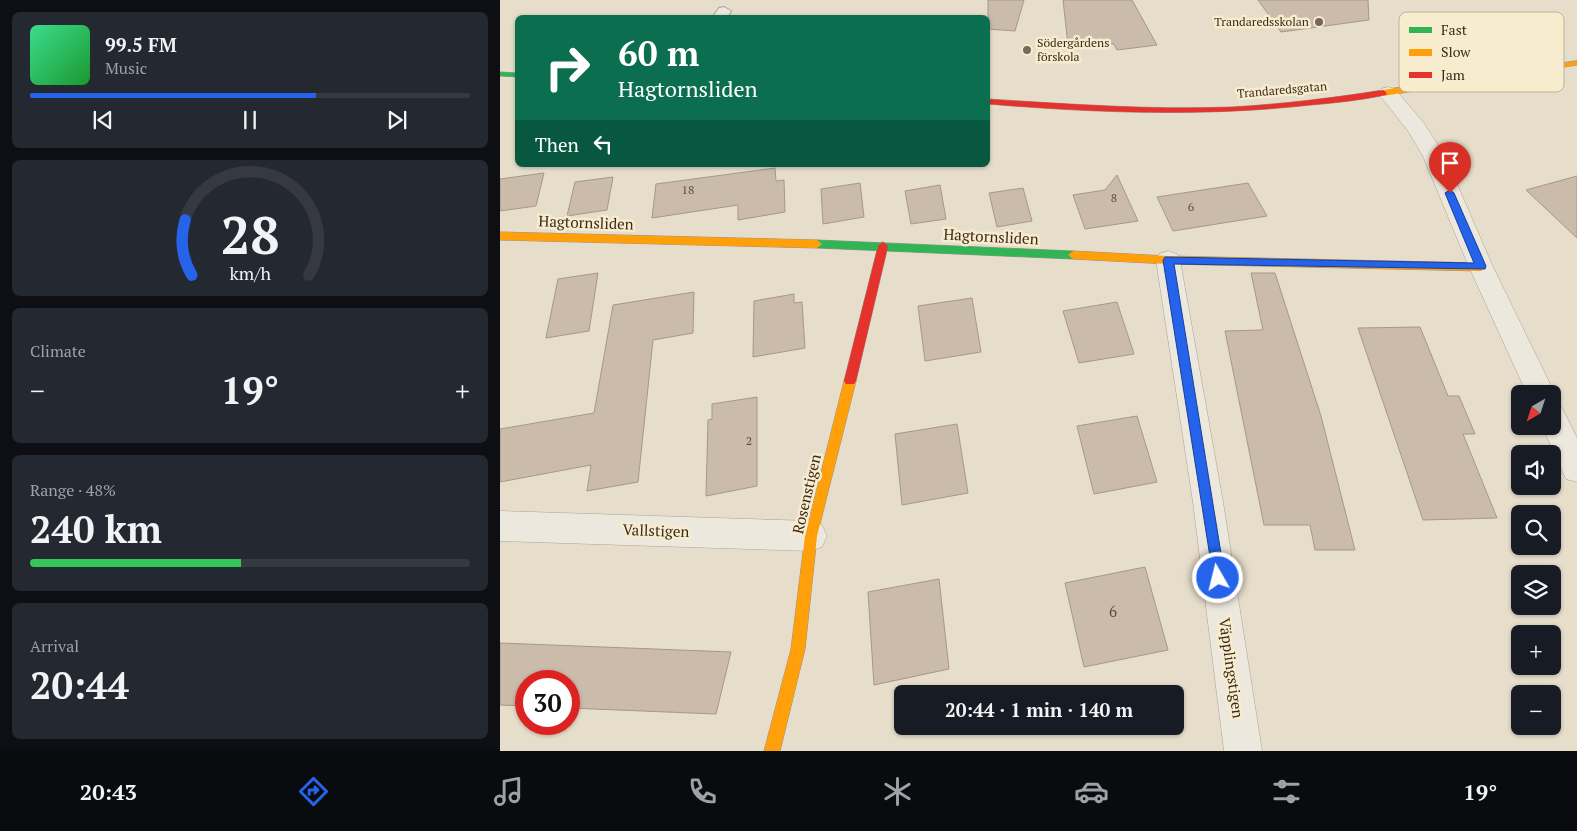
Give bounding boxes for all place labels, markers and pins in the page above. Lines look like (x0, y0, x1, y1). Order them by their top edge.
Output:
place label: Trandaredsskolan (1214, 14, 1309, 29)
marker: Trandaredsskolan (1313, 16, 1325, 28)
place label: Södergårdens förskola (1037, 35, 1109, 64)
marker: Södergårdens förskola (1021, 44, 1033, 56)
pin (1429, 142, 1471, 193)

